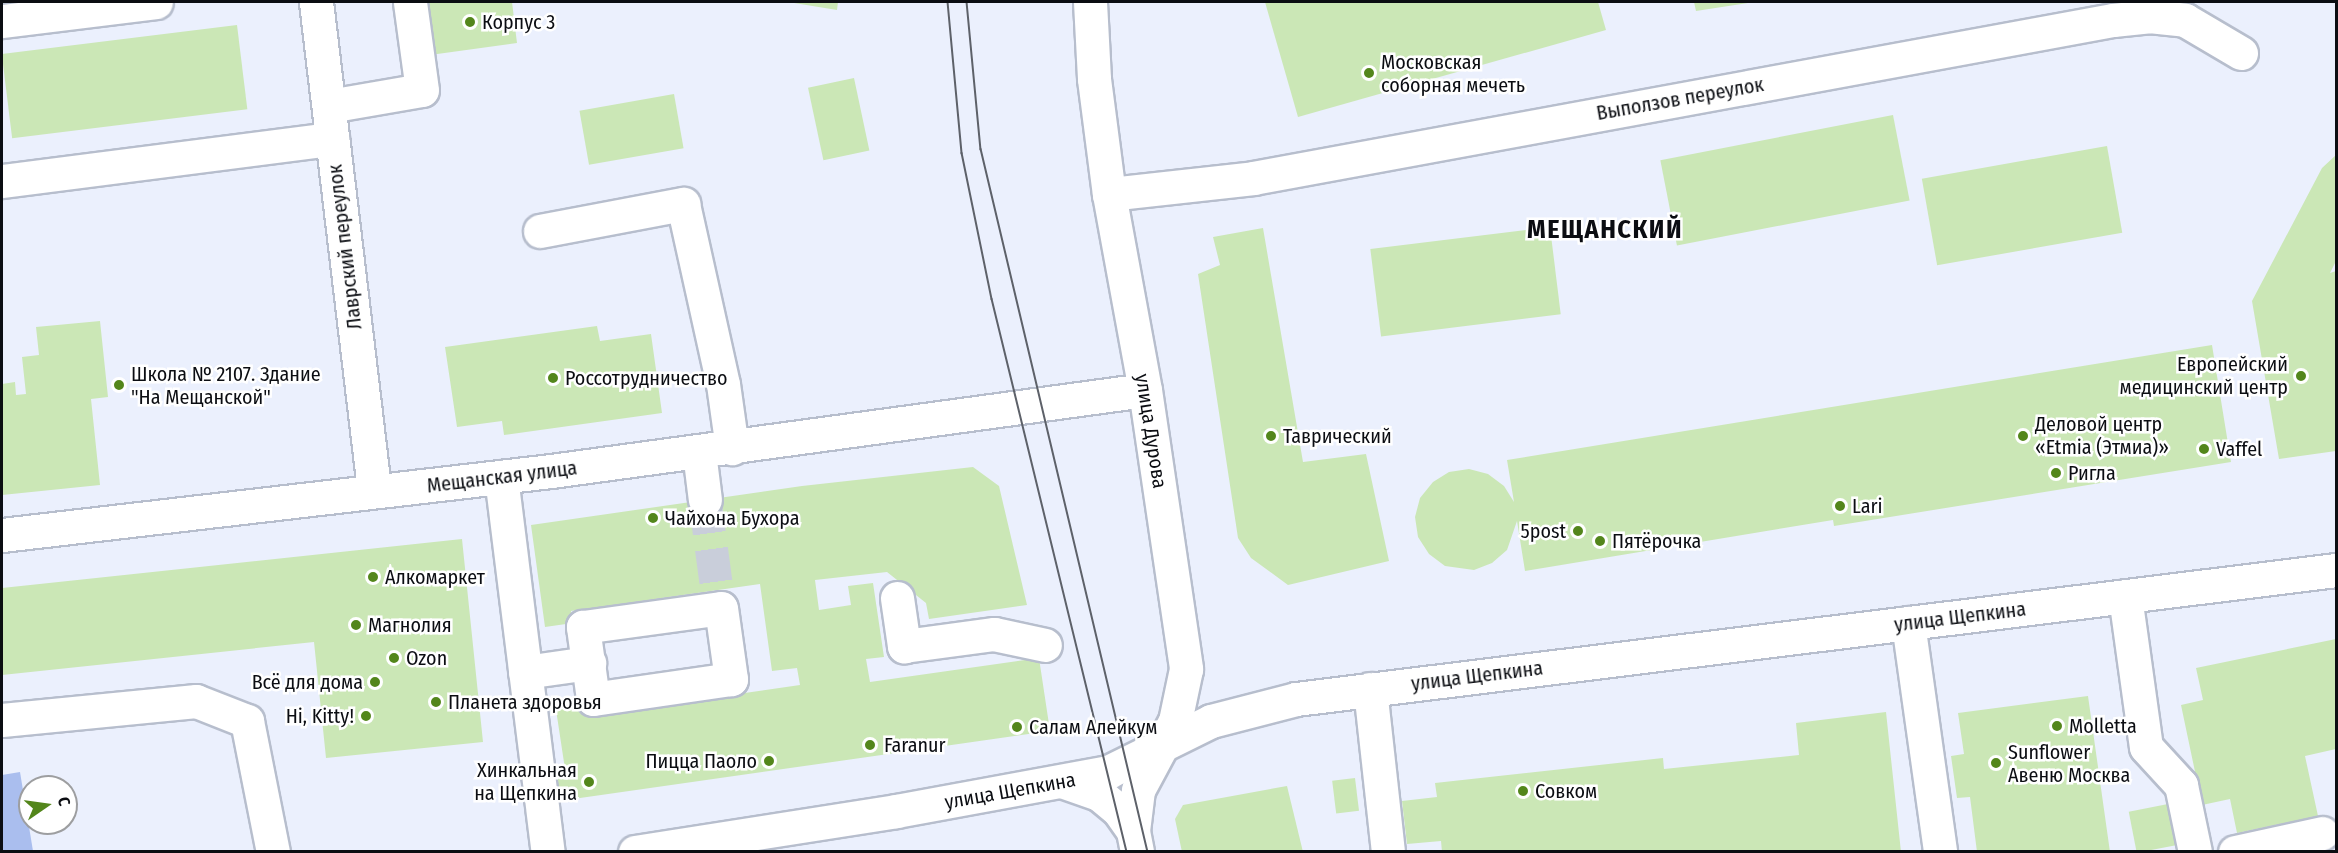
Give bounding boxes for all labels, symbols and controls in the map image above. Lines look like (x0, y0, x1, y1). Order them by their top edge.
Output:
place label: Корпус 3 (482, 10, 555, 34)
marker: Корпус 3 (463, 15, 477, 29)
place label: Московская соборная мечеть (1381, 50, 1525, 97)
marker: Московская соборная мечеть (1362, 66, 1376, 80)
street label: Выползов переулок (1595, 72, 1765, 126)
street label: Лаврский переулок (323, 163, 367, 331)
district label: МЕЩАНСКИЙ (1527, 214, 1683, 246)
place label: Европейский медицинский центр (2120, 352, 2288, 399)
place label: Школа № 2107. Здание "На Мещанской" (131, 362, 321, 409)
place label: Россотрудничество (565, 366, 728, 390)
marker: Европейский медицинский центр (2292, 367, 2310, 385)
marker: Россотрудничество (546, 371, 560, 385)
street label: улица Дурова (1130, 372, 1172, 490)
marker: Школа № 2107. Здание "На Мещанской" (112, 378, 126, 392)
place label: Деловой центр «Etmia (Этмиа)» (2035, 412, 2169, 459)
place label: Таврический (1283, 424, 1392, 448)
marker: Таврический (1264, 429, 1278, 443)
marker: Деловой центр «Etmia (Этмиа)» (2016, 429, 2030, 443)
place label: Vaffel (2216, 437, 2262, 461)
marker: Vaffel (2197, 442, 2211, 456)
street label: Мещанская улица (426, 456, 578, 498)
place label: Ригла (2068, 461, 2116, 485)
marker: Ригла (2049, 466, 2063, 480)
place label: Lari (1852, 494, 1883, 518)
marker: Lari (1833, 499, 1847, 513)
place label: Чайхона Бухора (665, 506, 799, 530)
marker: Чайхона Бухора (646, 511, 660, 525)
place label: 5post (1521, 519, 1566, 543)
marker: 5post (1571, 524, 1585, 538)
place label: Пятёрочка (1612, 529, 1701, 553)
marker: Пятёрочка (1593, 534, 1607, 548)
place label: Алкомаркет (385, 565, 485, 589)
marker: Алкомаркет (366, 570, 380, 584)
street label: улица Щепкина (1893, 597, 2027, 637)
place label: Магнолия (368, 613, 452, 637)
marker: Магнолия (349, 618, 363, 632)
place label: Ozon (406, 646, 447, 670)
marker: Ozon (387, 651, 401, 665)
street label: улица Щепкина (1410, 656, 1544, 696)
place label: Всё для дома (252, 670, 363, 694)
marker: Всё для дома (368, 675, 382, 689)
place label: Планета здоровья (448, 690, 602, 714)
marker: Планета здоровья (429, 695, 443, 709)
place label: Hi, Kitty! (286, 704, 354, 728)
marker: Hi, Kitty! (359, 709, 373, 723)
place label: Molletta (2069, 714, 2137, 738)
place label: Салам Алейкум (1029, 715, 1157, 739)
marker: Molletta (2050, 719, 2064, 733)
marker: Салам Алейкум (1010, 720, 1024, 734)
place label: Faranur (884, 733, 945, 757)
marker: Faranur (861, 736, 879, 754)
place label: Sunflower Авеню Москва (2008, 740, 2130, 787)
place label: Пицца Паоло (646, 749, 757, 773)
marker: Пицца Паоло (762, 754, 776, 768)
marker: Sunflower Авеню Москва (1989, 756, 2003, 770)
place label: Хинкальная на Щепкина (474, 759, 577, 806)
street label: улица Щепкина (943, 768, 1077, 814)
north arrow (18, 775, 78, 835)
marker: Хинкальная на Щепкина (582, 775, 596, 789)
place label: Совком (1535, 779, 1597, 803)
marker: Совком (1516, 784, 1530, 798)
text: С (54, 795, 74, 808)

